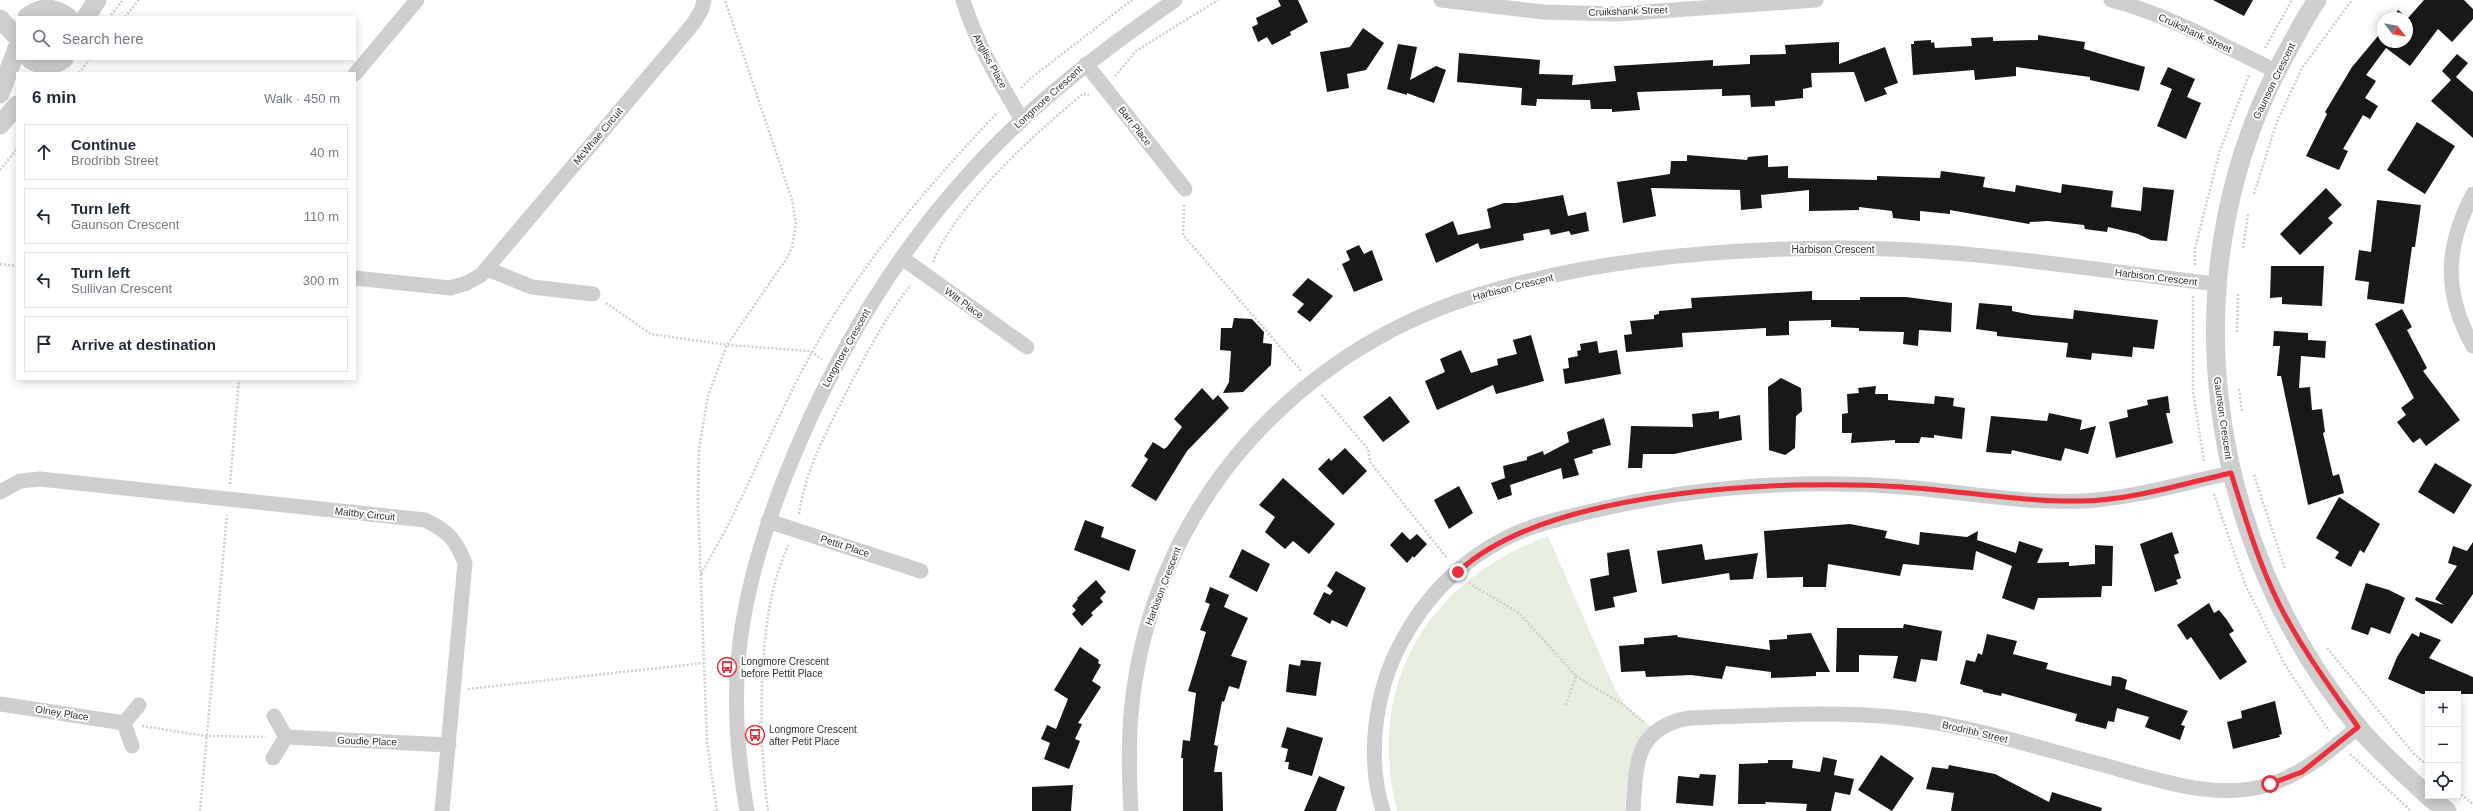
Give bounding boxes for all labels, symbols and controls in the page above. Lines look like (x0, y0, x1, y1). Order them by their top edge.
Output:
street label: Cruikshank Street (1588, 4, 1668, 18)
street label: Cruikshank Street (2157, 11, 2234, 55)
north arrow (2377, 12, 2413, 48)
search box (16, 16, 356, 60)
icon: search (30, 27, 52, 49)
text: Search here (62, 30, 144, 47)
street label: Angliss Place (971, 32, 1009, 90)
street label: Gaunson Crescent (2251, 41, 2297, 121)
street label: Longmore Crescent (1012, 63, 1084, 130)
text: 6 min (32, 88, 76, 107)
text: Walk · 450 m (264, 91, 340, 106)
street label: Barr Place (1116, 104, 1154, 148)
street label: McWhae Circuit (571, 105, 625, 167)
text: Continue (71, 136, 136, 153)
icon: ahead (33, 141, 55, 163)
text: 40 m (310, 145, 339, 160)
text: Brodribb Street (71, 153, 158, 168)
text: Turn left (71, 200, 130, 217)
icon: left (33, 205, 55, 227)
text: 110 m (304, 209, 339, 224)
text: Gaunson Crescent (71, 217, 179, 232)
street label: Harbison Crescent (1792, 244, 1875, 255)
text: Turn left (71, 264, 130, 281)
street label: Harbison Crescent (2114, 266, 2198, 288)
icon: left (33, 269, 55, 291)
street label: Harbison Crescent (1471, 272, 1555, 302)
text: 300 m (303, 273, 339, 288)
text: Sullivan Crescent (71, 281, 172, 296)
street label: Witt Place (943, 285, 986, 321)
street label: Longmore Crescent (820, 307, 872, 389)
icon: arrive (33, 333, 55, 355)
text: Arrive at destination (71, 336, 216, 353)
street label: Gaunson Crescent (2212, 376, 2234, 460)
street label: Maltby Circuit (334, 505, 396, 523)
street label: Pettit Place (819, 533, 871, 559)
street label: Harbison Crescent (1143, 545, 1183, 627)
route end (1449, 563, 1467, 581)
bus stop icon: Longmore Crescent before Pettit Place (716, 656, 738, 678)
place label: Longmore Crescent before Pettit Place (741, 656, 829, 679)
map controls (2425, 691, 2461, 799)
button: + (2425, 691, 2461, 727)
street label: Olney Place (35, 703, 90, 723)
street label: Brodribb Street (1941, 719, 2009, 745)
bus stop icon: Longmore Crescent after Petit Place (744, 724, 766, 746)
place label: Longmore Crescent after Petit Place (769, 724, 857, 747)
button: − (2425, 727, 2461, 763)
street label: Goudie Place (337, 734, 398, 748)
button: locate (2425, 763, 2461, 799)
route start (2261, 775, 2279, 793)

